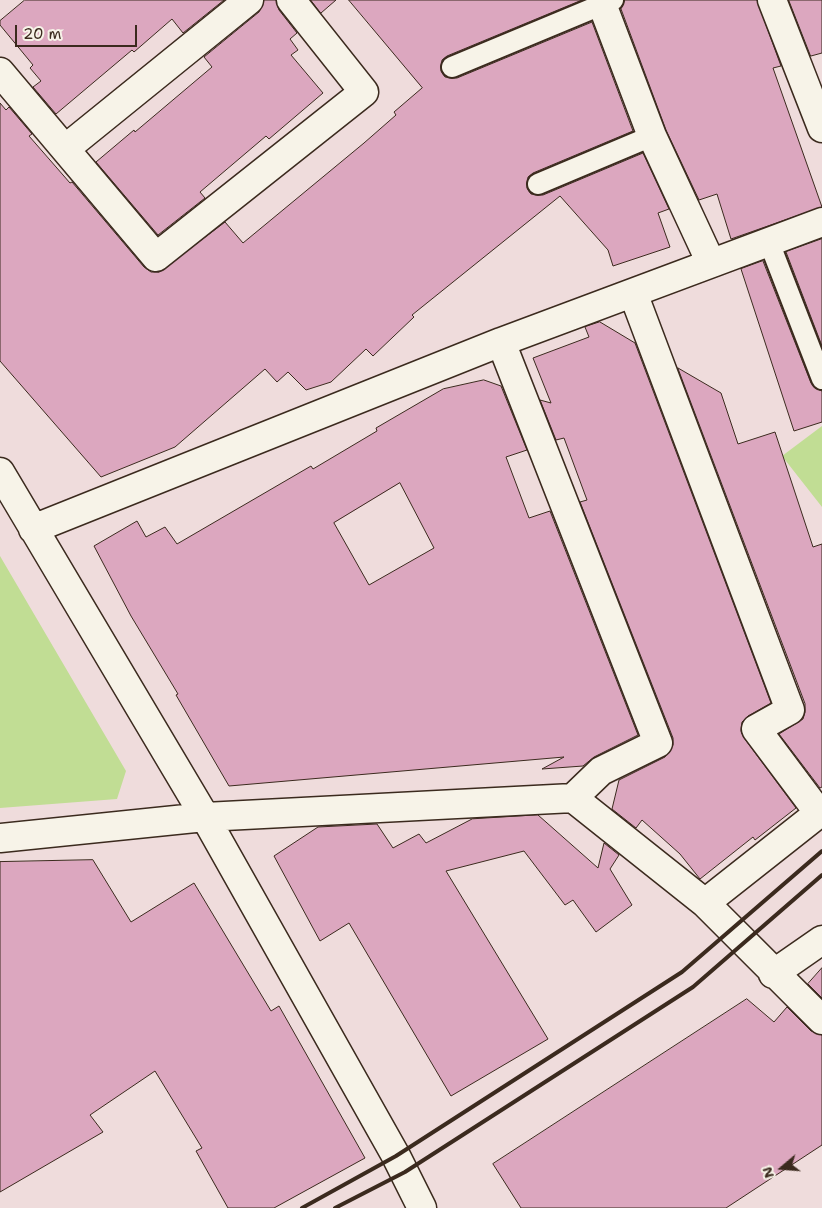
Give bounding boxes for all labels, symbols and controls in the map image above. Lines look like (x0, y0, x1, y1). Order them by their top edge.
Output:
scale bar (18, 15, 140, 47)
text: 20 m (23, 24, 62, 44)
north arrow (757, 1143, 807, 1193)
text: N (757, 1165, 778, 1181)

